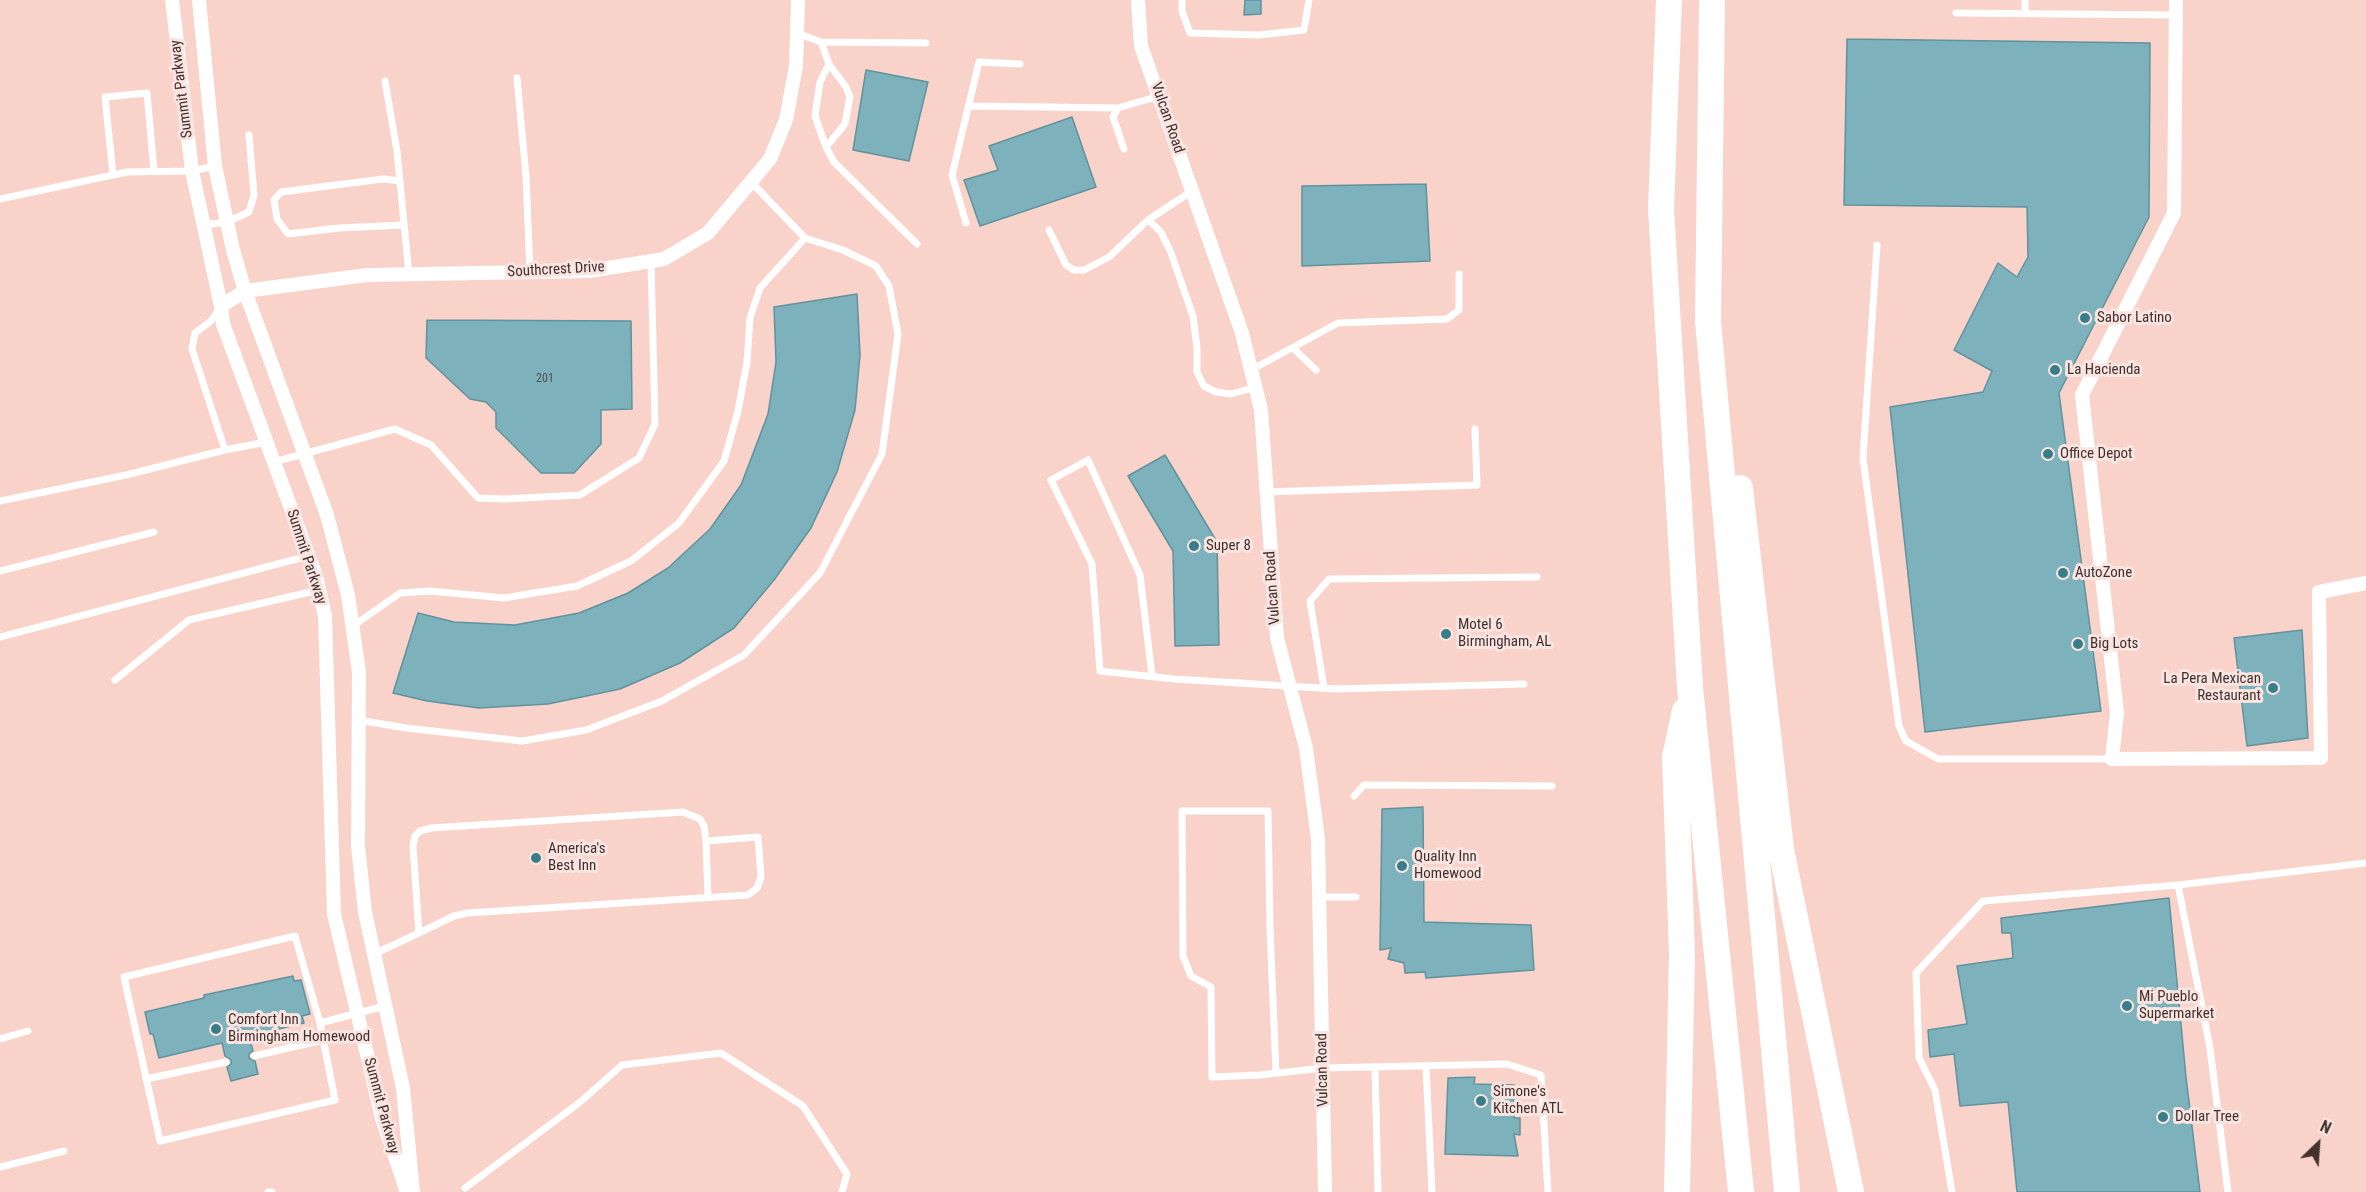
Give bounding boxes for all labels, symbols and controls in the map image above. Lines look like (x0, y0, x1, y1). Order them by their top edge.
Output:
street label: Summit Parkway (167, 39, 197, 139)
street label: Vulcan Road (1146, 80, 1188, 156)
street label: Southcrest Drive (507, 258, 605, 282)
place label: Sabor Latino (2097, 309, 2172, 327)
marker: Sabor Latino (2078, 311, 2092, 325)
place label: La Hacienda (2067, 361, 2141, 379)
marker: La Hacienda (2048, 363, 2062, 377)
house number: 201 (536, 372, 554, 386)
place label: Office Depot (2060, 445, 2133, 463)
marker: Office Depot (2041, 447, 2055, 461)
street label: Summit Parkway (282, 507, 330, 607)
place label: Super 8 (1206, 537, 1251, 555)
marker: Super 8 (1187, 539, 1201, 553)
street label: Vulcan Road (1261, 551, 1285, 625)
place label: AutoZone (2075, 564, 2132, 582)
marker: AutoZone (2056, 566, 2070, 580)
place label: Motel 6 Birmingham, AL (1458, 616, 1552, 651)
marker: Motel 6 Birmingham, AL (1439, 627, 1453, 641)
place label: Big Lots (2090, 635, 2138, 653)
marker: Big Lots (2071, 637, 2085, 651)
place label: La Pera Mexican Restaurant (2163, 670, 2261, 705)
marker: La Pera Mexican Restaurant (2266, 681, 2280, 695)
place label: America's Best Inn (548, 840, 605, 875)
place label: Quality Inn Homewood (1414, 848, 1481, 883)
marker: America's Best Inn (529, 851, 543, 865)
marker: Quality Inn Homewood (1395, 859, 1409, 873)
place label: Mi Pueblo Supermarket (2139, 988, 2214, 1023)
marker: Mi Pueblo Supermarket (2120, 999, 2134, 1013)
place label: Comfort Inn Birmingham Homewood (228, 1011, 370, 1046)
marker: Comfort Inn Birmingham Homewood (209, 1022, 223, 1036)
street label: Vulcan Road (1313, 1033, 1333, 1107)
street label: Summit Parkway (360, 1056, 402, 1156)
place label: Simone's Kitchen ATL (1493, 1083, 1564, 1118)
marker: Simone's Kitchen ATL (1474, 1094, 1488, 1108)
place label: Dollar Tree (2175, 1108, 2239, 1126)
marker: Dollar Tree (2156, 1110, 2170, 1124)
north arrow (2288, 1114, 2348, 1174)
text: N (2317, 1117, 2334, 1138)

